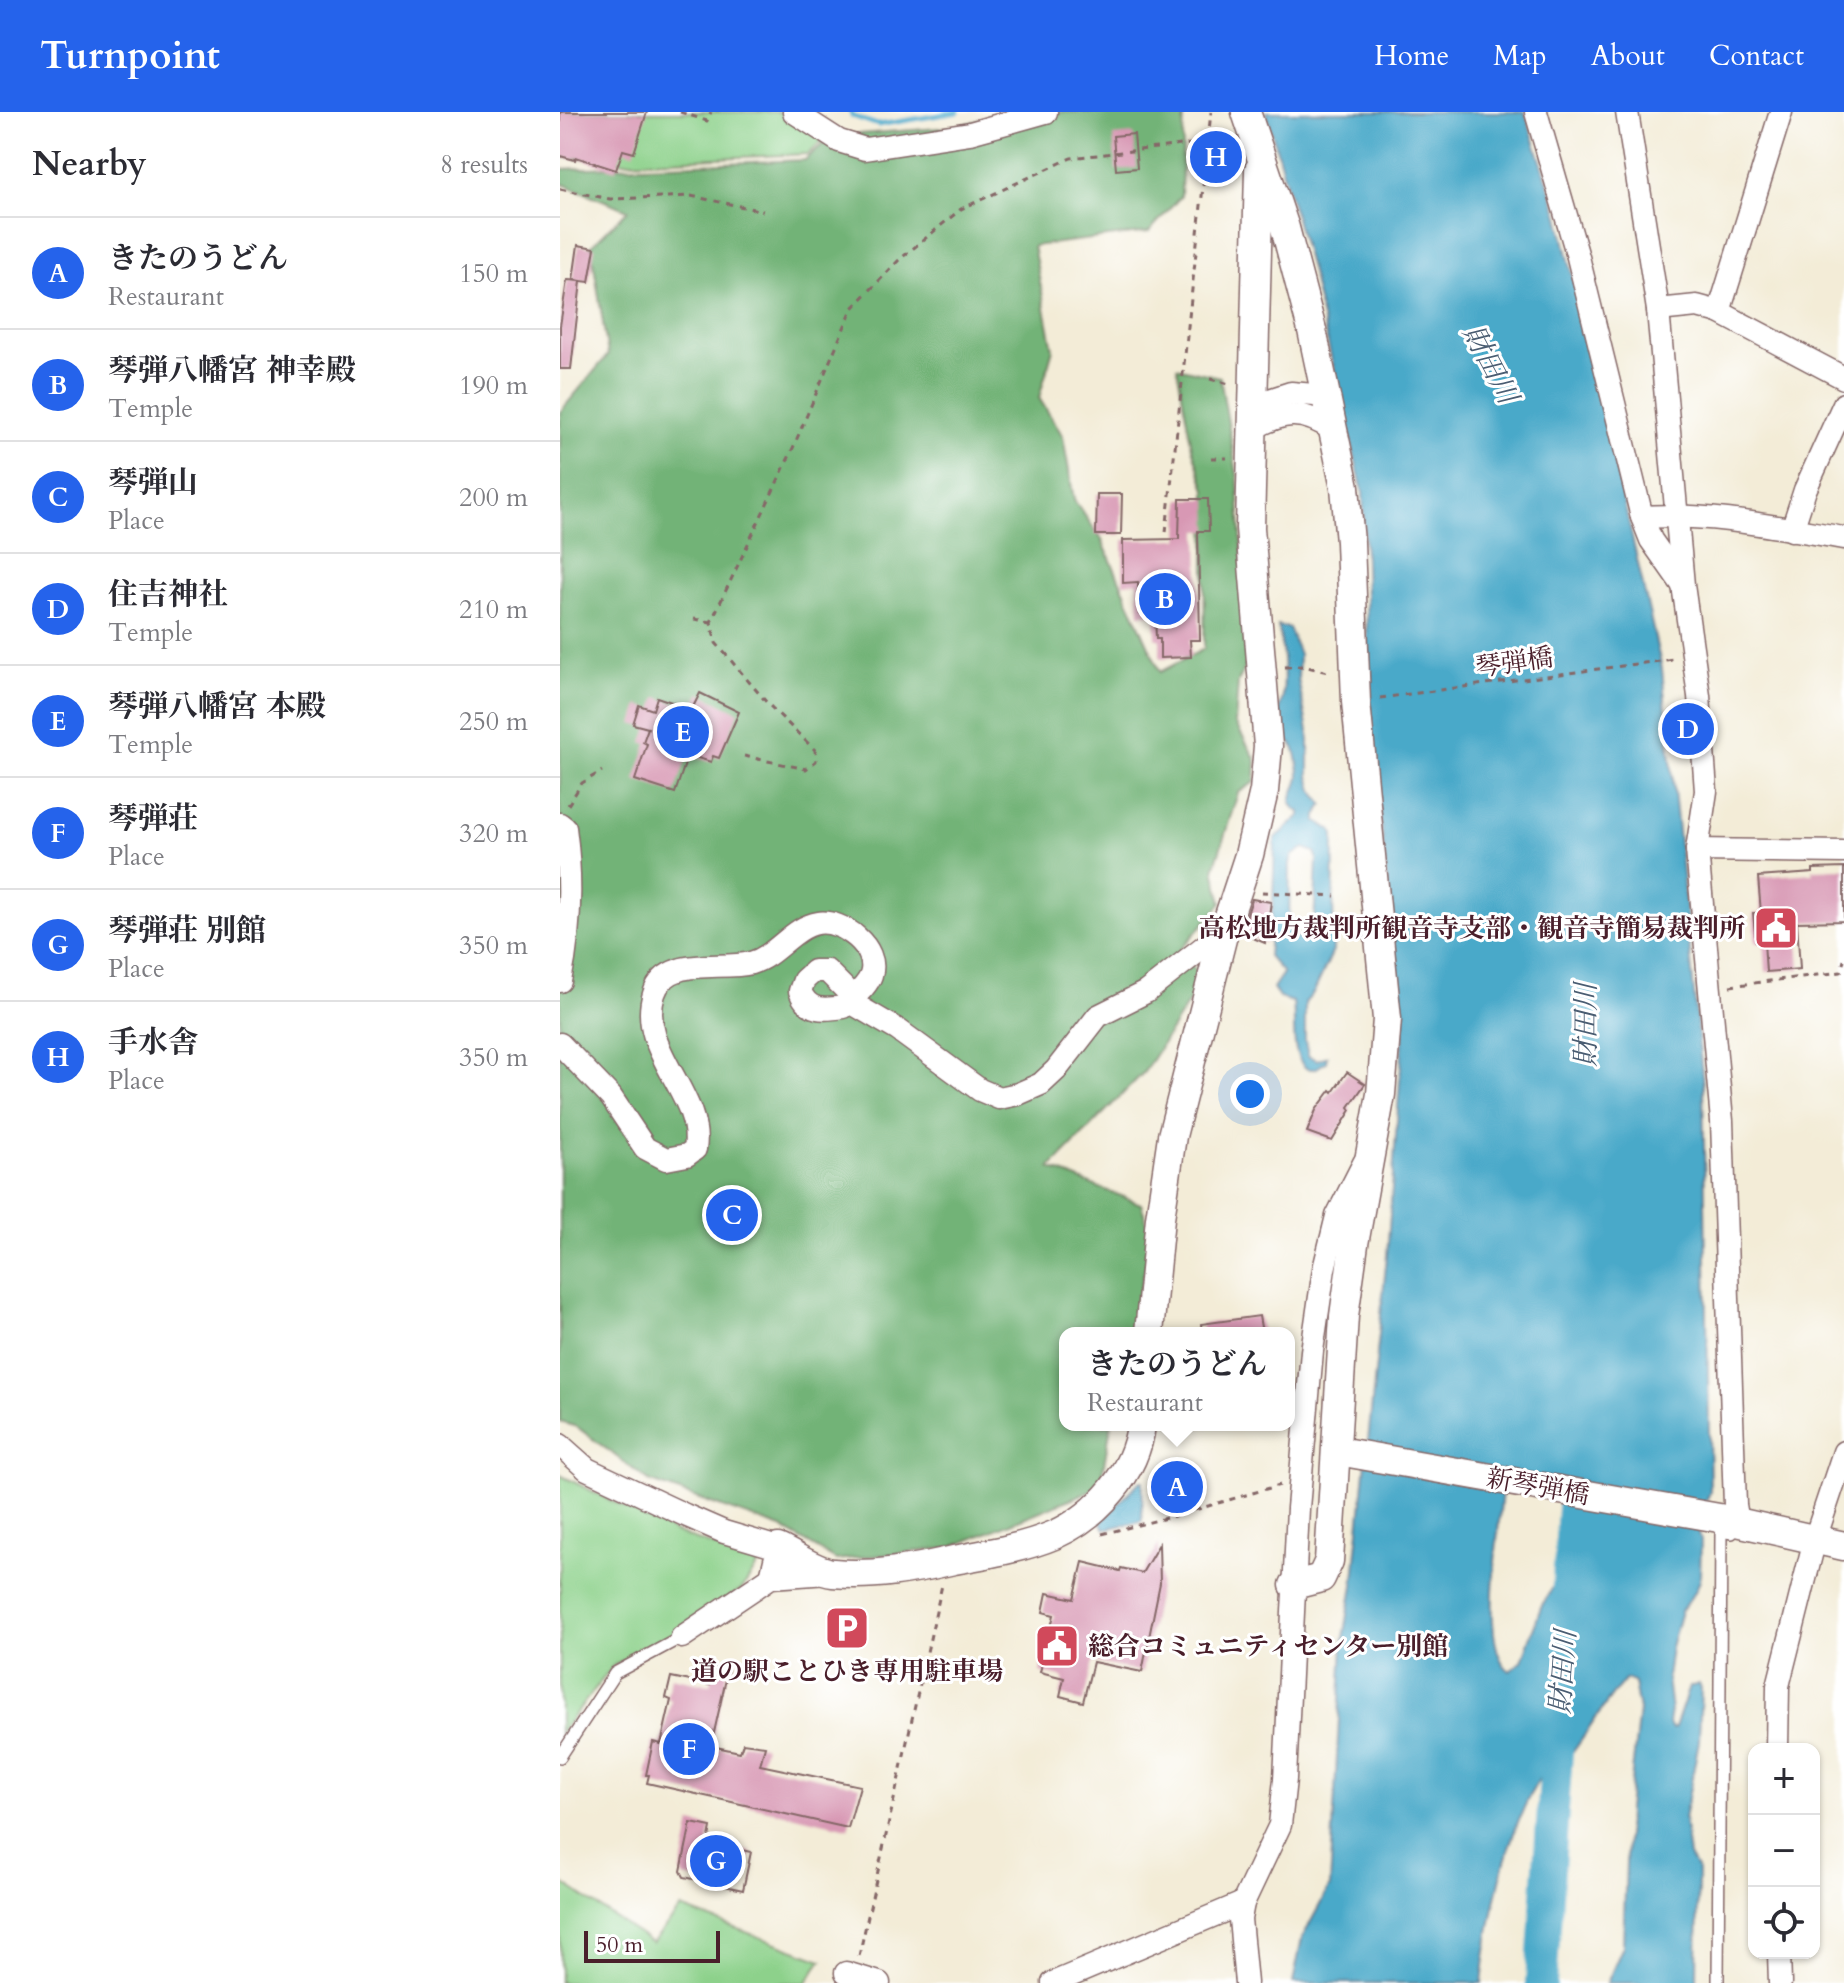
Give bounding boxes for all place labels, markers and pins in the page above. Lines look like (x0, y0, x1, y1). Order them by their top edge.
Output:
pin: H (1190, 127, 1242, 187)
pin: B (1139, 569, 1191, 629)
pin: D (1662, 699, 1714, 759)
pin: E (657, 702, 709, 762)
public building icon: 高松地方裁判所観音寺支部・観音寺簡易裁判所 (1752, 904, 1800, 952)
place label: 高松地方裁判所観音寺支部・観音寺簡易裁判所 (1199, 911, 1745, 946)
pin: C (706, 1185, 758, 1245)
pin: A (1151, 1457, 1203, 1517)
parking icon: 道の駅ことひき専用駐車場 (823, 1604, 871, 1652)
public building icon: 総合コミュニティセンター別館 (1033, 1622, 1081, 1670)
place label: 総合コミュニティセンター別館 (1088, 1629, 1448, 1664)
place label: 道の駅ことひき専用駐車場 (691, 1654, 1003, 1689)
pin: F (663, 1719, 715, 1779)
pin: G (690, 1831, 742, 1891)

